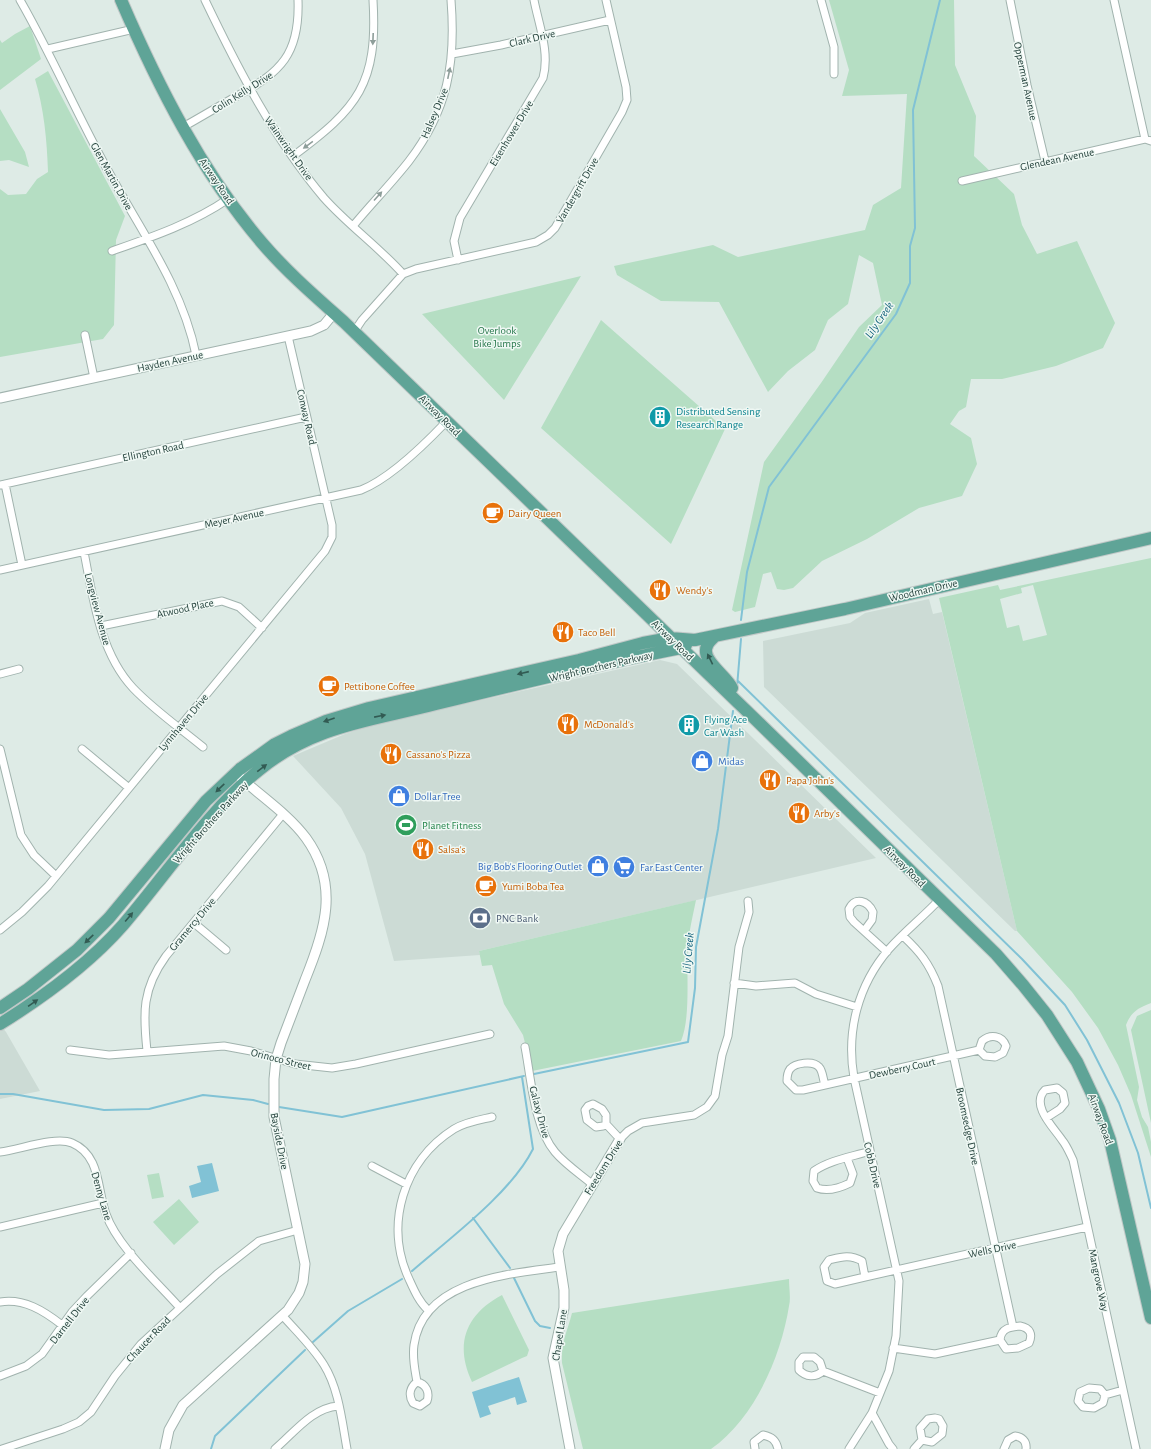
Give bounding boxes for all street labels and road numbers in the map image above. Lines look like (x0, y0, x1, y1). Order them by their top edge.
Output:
street label: Clark Drive (508, 28, 556, 49)
street label: Opperman Avenue (1012, 41, 1039, 121)
street label: Colin Kelly Drive (210, 69, 275, 115)
street label: Halsey Drive (419, 86, 450, 140)
street label: Eisenhower Drive (488, 99, 535, 168)
street label: Wainwright Drive (262, 114, 315, 182)
street label: Glen Martin Drive (88, 141, 135, 212)
street label: Glendean Avenue (1019, 146, 1095, 173)
street label: Airway Road (197, 156, 236, 207)
street label: Vandergrift Drive (554, 156, 601, 225)
street label: Hayden Avenue (136, 349, 204, 374)
street label: Conway Road (295, 388, 318, 446)
street label: Airway Road (417, 393, 463, 438)
street label: Ellington Road (121, 440, 185, 463)
street label: Meyer Avenue (203, 507, 265, 530)
street label: Longview Avenue (83, 572, 112, 647)
street label: Woodman Drive (888, 577, 958, 604)
street label: Atwood Place (156, 597, 215, 620)
street label: Airway Road (650, 618, 696, 663)
street label: Wright Brothers Parkway (548, 649, 654, 684)
street label: Lynnhaven Drive (156, 692, 210, 753)
street label: Wright Brothers Parkway (171, 779, 250, 866)
street label: Airway Road (882, 844, 928, 889)
street label: Gramercy Drive (167, 896, 218, 953)
street label: Orinoco Street (250, 1047, 313, 1072)
street label: Dewberry Court (868, 1056, 937, 1081)
street label: Galaxy Drive (527, 1085, 552, 1139)
street label: Broomsedge Drive (954, 1086, 981, 1166)
street label: Airway Road (1086, 1092, 1115, 1146)
street label: Bayside Drive (269, 1112, 290, 1170)
street label: Freedom Drive (582, 1138, 625, 1197)
street label: Cobb Drive (862, 1141, 883, 1189)
street label: Denny Lane (89, 1171, 114, 1222)
street label: Wells Drive (967, 1239, 1017, 1260)
street label: Mangrove Way (1087, 1248, 1111, 1313)
street label: Darnell Drive (48, 1295, 91, 1346)
street label: Chapel Lane (550, 1309, 569, 1362)
street label: Chaucer Road (124, 1314, 173, 1364)

